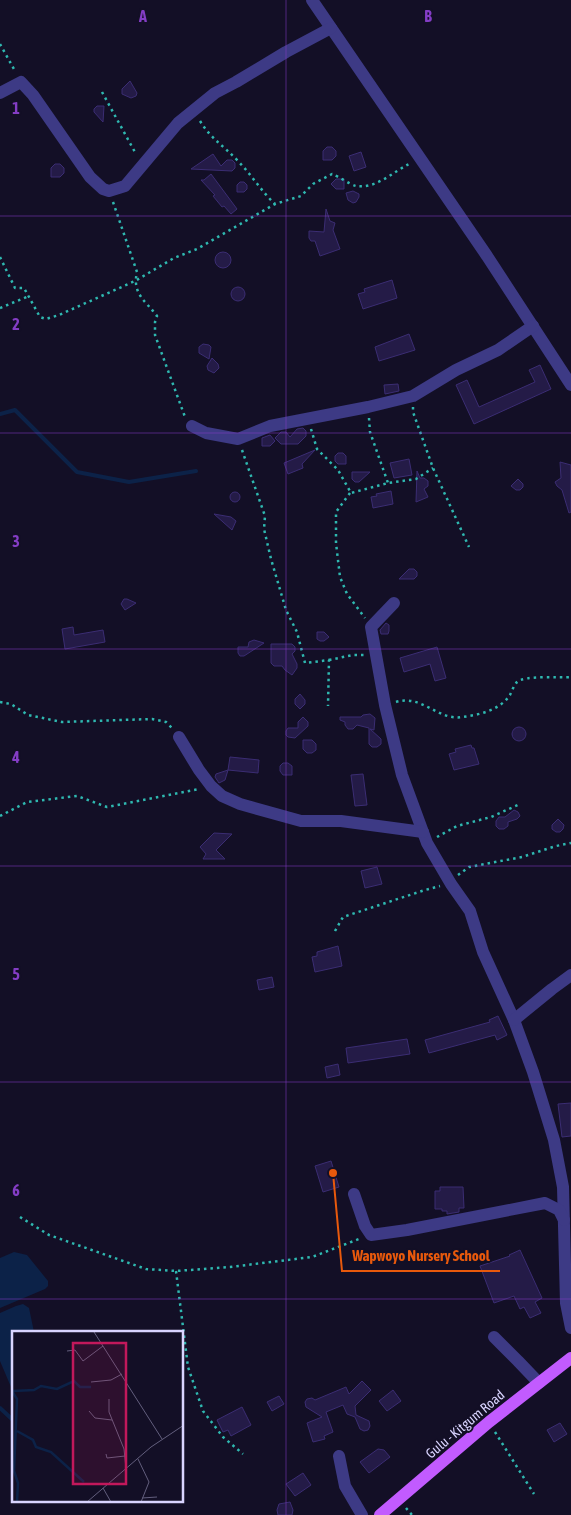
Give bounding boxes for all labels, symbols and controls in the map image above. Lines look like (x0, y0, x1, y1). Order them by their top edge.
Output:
text: A (138, 7, 147, 25)
text: B (424, 7, 432, 25)
text: 1 (12, 99, 20, 117)
text: 2 (12, 315, 20, 333)
text: 3 (12, 532, 20, 550)
text: 4 (11, 748, 20, 766)
text: 5 (12, 965, 20, 983)
text: 6 (12, 1181, 20, 1199)
callout: Wapwoyo Nursery School (342, 1241, 500, 1271)
text: Wapwoyo Nursery School (351, 1247, 491, 1264)
inset map (12, 1331, 184, 1502)
street label: Gulu - Kitgum Road (422, 1387, 508, 1461)

